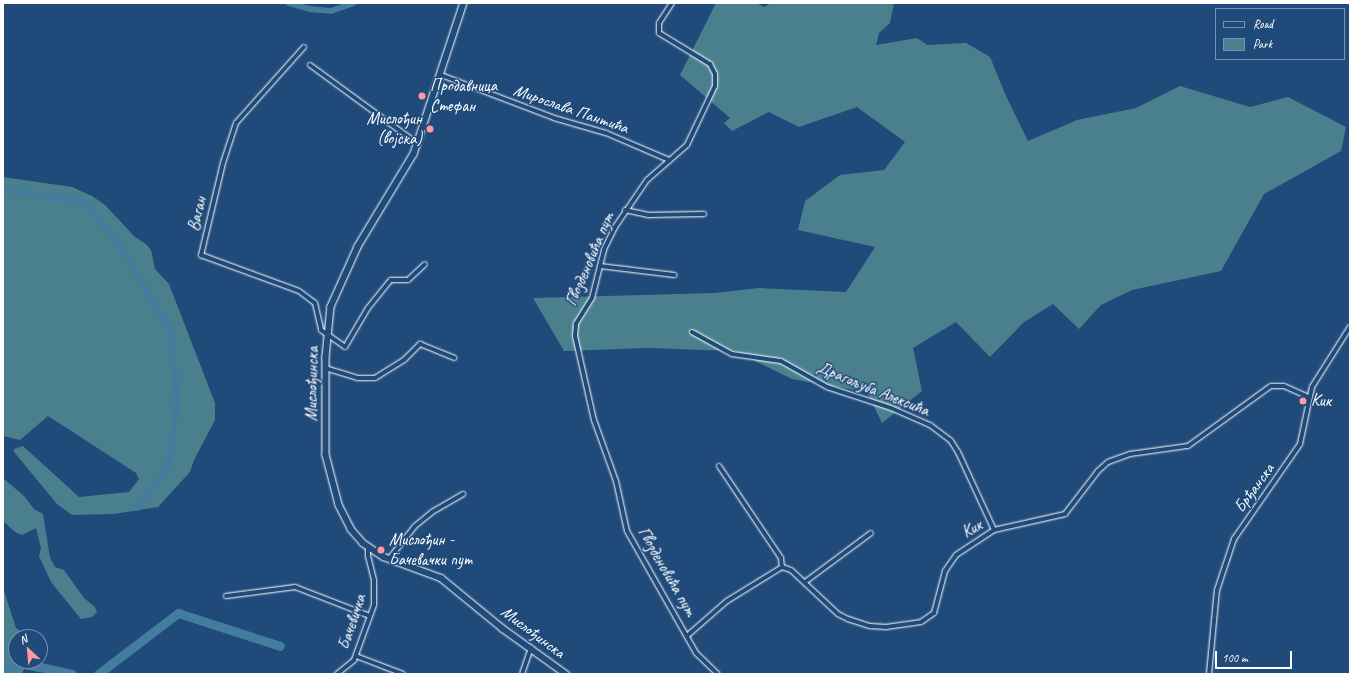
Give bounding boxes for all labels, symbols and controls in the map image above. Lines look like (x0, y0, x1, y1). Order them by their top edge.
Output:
legend (1215, 8, 1345, 60)
text: Road (1253, 16, 1273, 32)
text: Park (1253, 36, 1272, 52)
place label: Продавница Стефан (430, 76, 497, 116)
street label: Мирослава Пантића (509, 79, 633, 139)
marker: Продавница Стефан (417, 91, 427, 101)
place label: Мислођин (војска) (366, 109, 422, 149)
marker: Мислођин (војска) (425, 124, 435, 134)
street label: Ваган (183, 195, 211, 233)
street label: Гвозденовића пут (561, 209, 619, 309)
street label: Мислођинска (301, 347, 323, 421)
street label: Драгољуба Алексића (813, 357, 933, 421)
place label: Кик (1311, 391, 1331, 411)
marker: Кик (1298, 396, 1308, 406)
street label: Брђанска (1229, 460, 1279, 516)
street label: Кик (958, 515, 986, 543)
street label: Гвозденовића пут (633, 524, 701, 620)
place label: Мислођин - Бачевачки пут (389, 530, 472, 570)
marker: Мислођин - Бачевачки пут (376, 545, 386, 555)
street label: Бачевичка (333, 592, 371, 652)
street label: Мислођинска (497, 601, 569, 663)
north arrow (8, 629, 48, 669)
text: N (17, 631, 29, 647)
scale bar (1217, 643, 1294, 669)
text: 100 m (1222, 650, 1248, 666)

